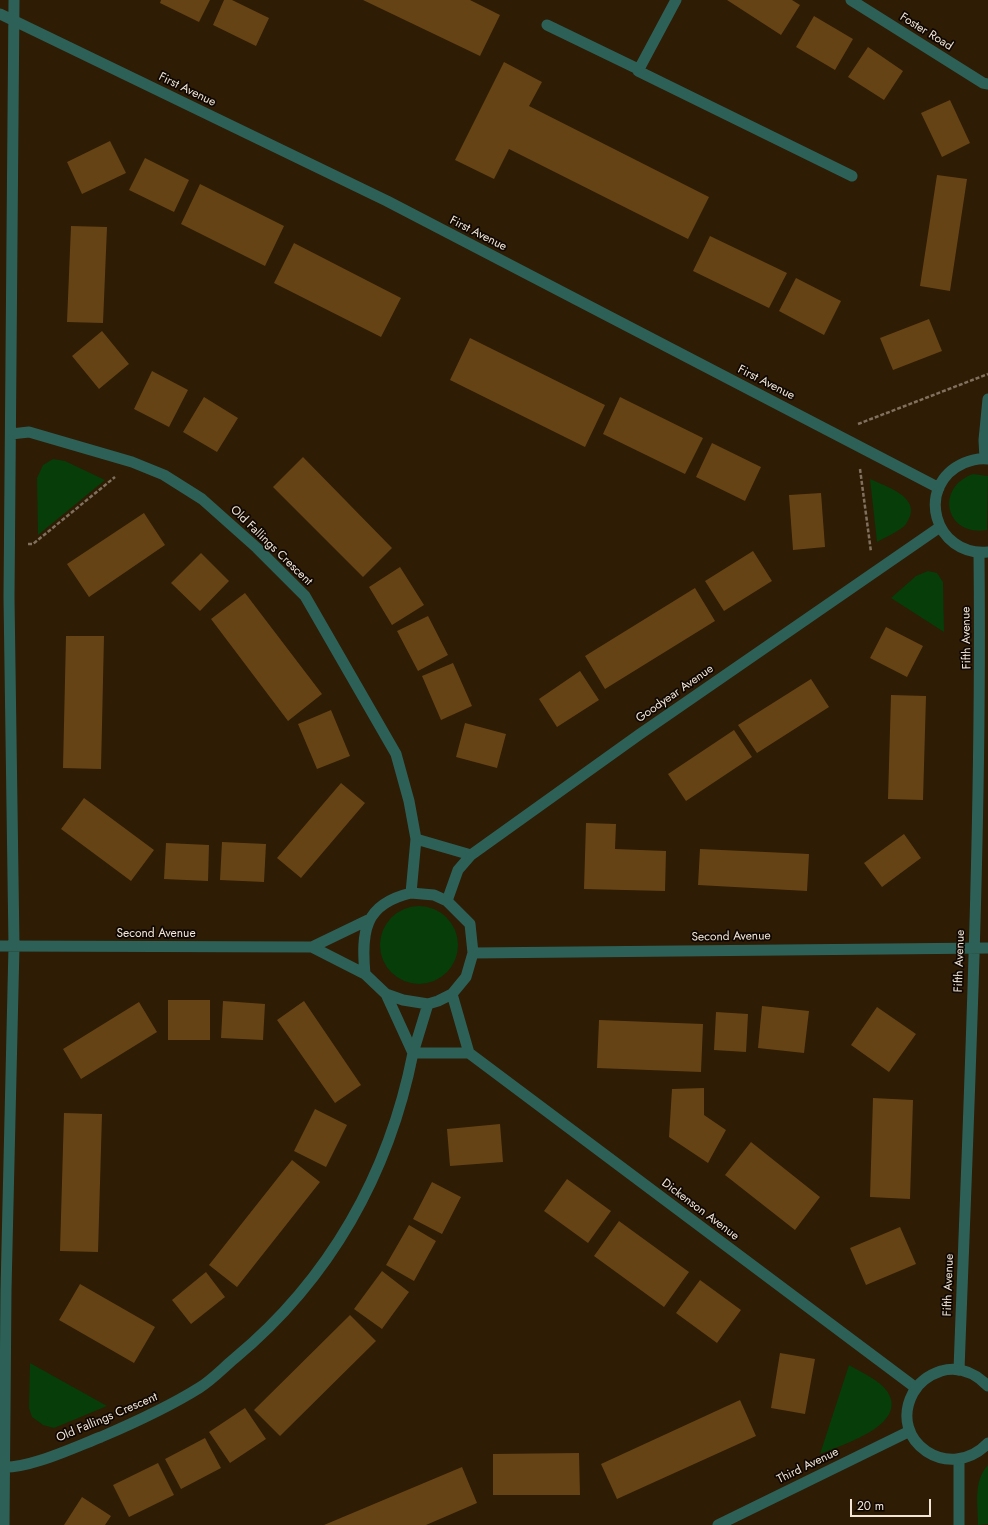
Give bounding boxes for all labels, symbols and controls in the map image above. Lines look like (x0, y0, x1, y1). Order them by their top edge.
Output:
street label: Foster Road (897, 10, 955, 54)
street label: First Avenue (156, 70, 218, 110)
street label: First Avenue (447, 214, 509, 254)
street label: First Avenue (735, 363, 797, 403)
street label: Old Fallings Crescent (227, 503, 315, 589)
street label: Fifth Avenue (959, 607, 975, 669)
street label: Goodyear Avenue (633, 662, 717, 726)
street label: Second Avenue (116, 927, 196, 941)
street label: Second Avenue (691, 929, 771, 945)
street label: Fifth Avenue (952, 929, 968, 993)
street label: Dickenson Avenue (658, 1176, 742, 1244)
street label: Fifth Avenue (941, 1253, 957, 1317)
street label: Old Fallings Crescent (54, 1390, 160, 1446)
street label: Third Avenue (775, 1445, 841, 1487)
scale bar (852, 1491, 933, 1517)
text: 20 m (857, 1497, 884, 1515)

